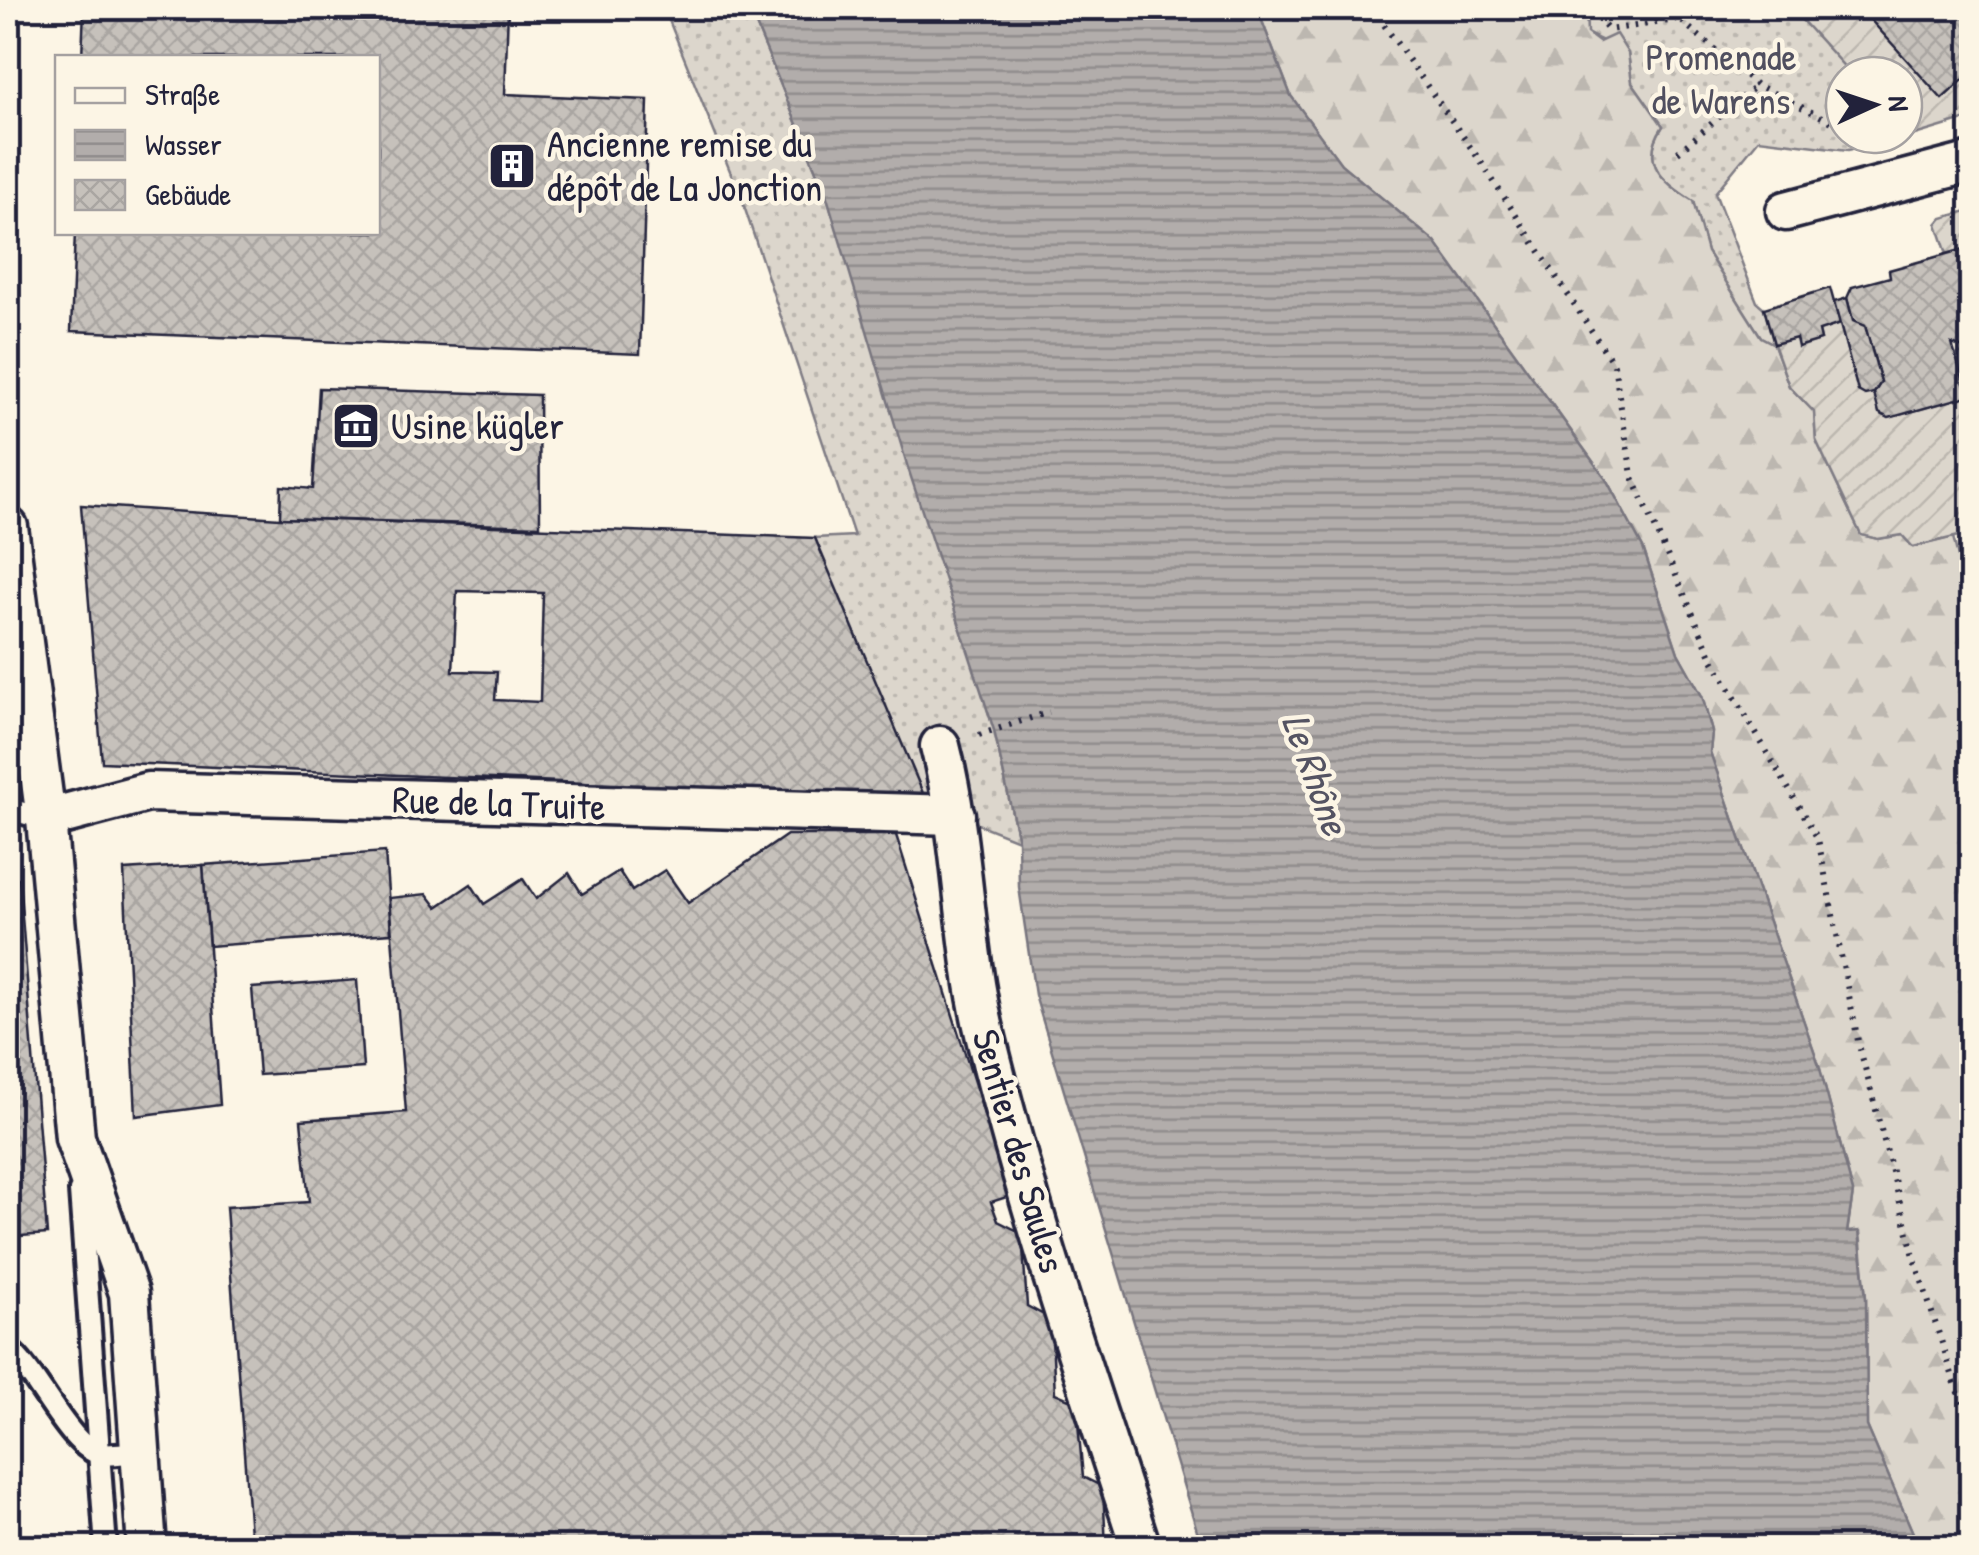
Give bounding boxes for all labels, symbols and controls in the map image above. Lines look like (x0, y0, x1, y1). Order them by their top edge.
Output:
park label: Promenade de Warens (1645, 30, 1797, 126)
legend (55, 55, 380, 235)
north arrow (1824, 55, 1924, 155)
text: Straße (145, 74, 220, 114)
text: N (1880, 95, 1918, 112)
place label: Ancienne remise du dépôt de La Jonction (547, 117, 822, 213)
text: Wasser (145, 124, 222, 164)
building icon: Ancienne remise du dépôt de La Jonction (486, 140, 538, 192)
text: Gebäude (145, 174, 231, 214)
place label: Usine kügler (391, 399, 564, 451)
museum icon: Usine kügler (330, 400, 382, 452)
water label: Le Rhône (1270, 706, 1364, 844)
street label: Rue de la Truite (392, 772, 606, 832)
street label: Sentier des Saules (960, 1023, 1079, 1278)

